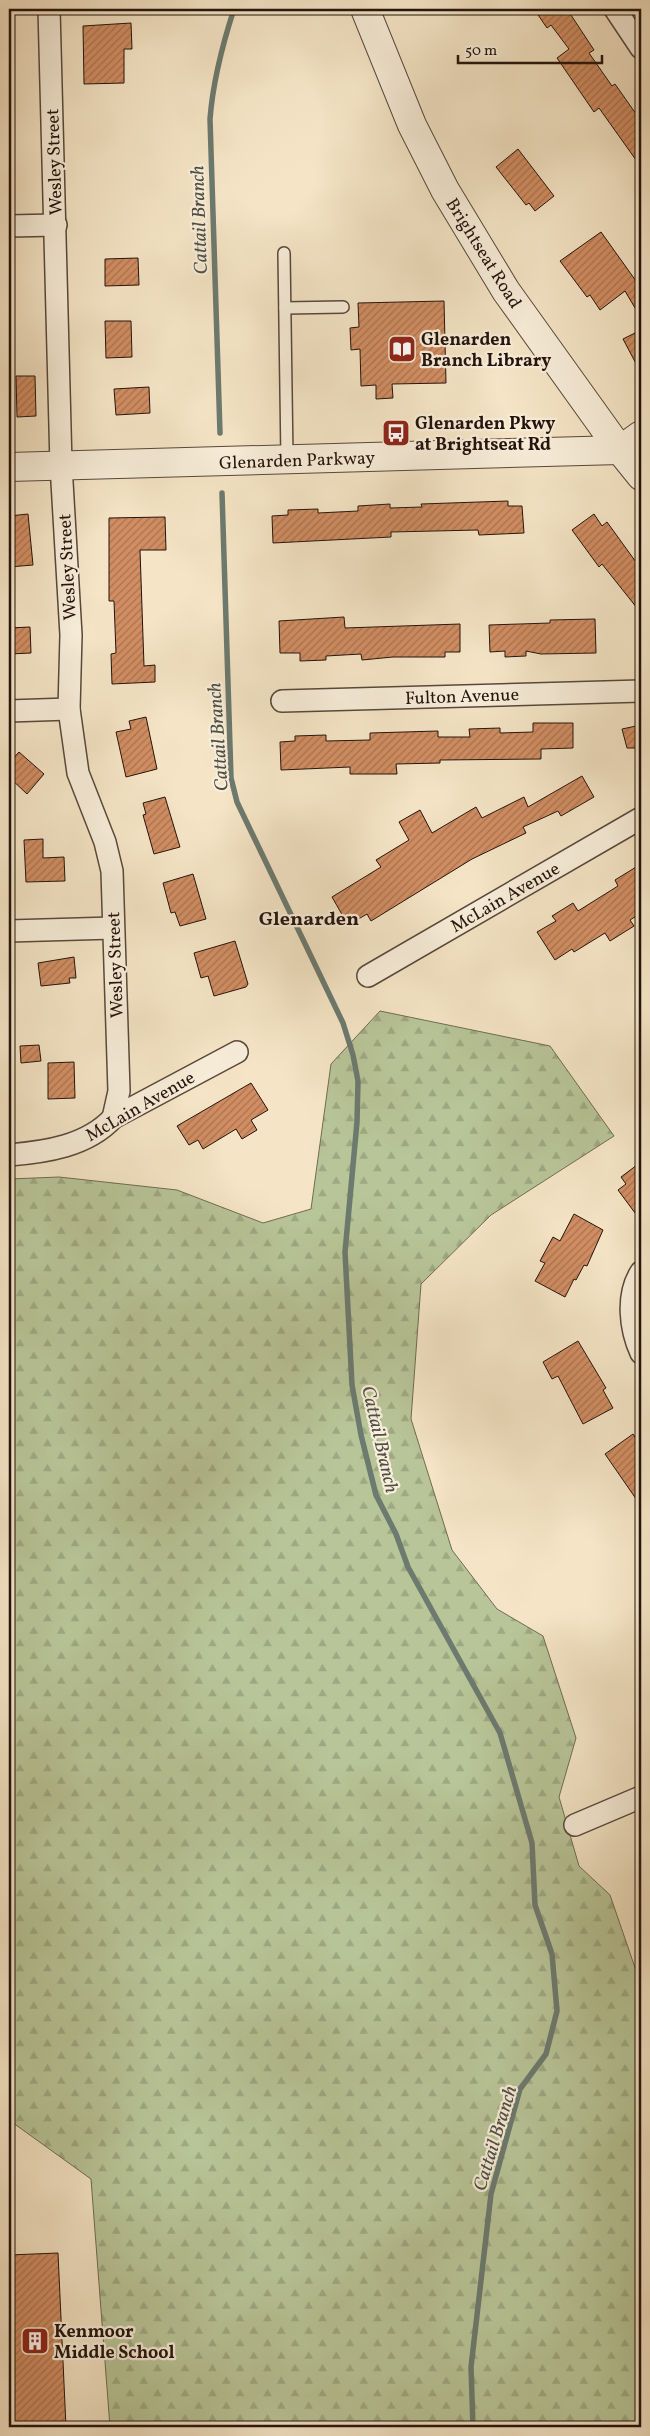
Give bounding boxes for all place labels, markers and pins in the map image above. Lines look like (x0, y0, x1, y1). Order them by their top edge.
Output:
place label: Glenarden Branch Library (421, 328, 551, 374)
library icon: Glenarden Branch Library (387, 334, 417, 364)
place label: Glenarden Pkwy at Brightseat Rd (415, 412, 555, 458)
bus stop icon: Glenarden Pkwy at Brightseat Rd (381, 418, 411, 448)
place label: Kenmoor Middle School (54, 2320, 175, 2366)
building icon: Kenmoor Middle School (20, 2326, 50, 2356)

